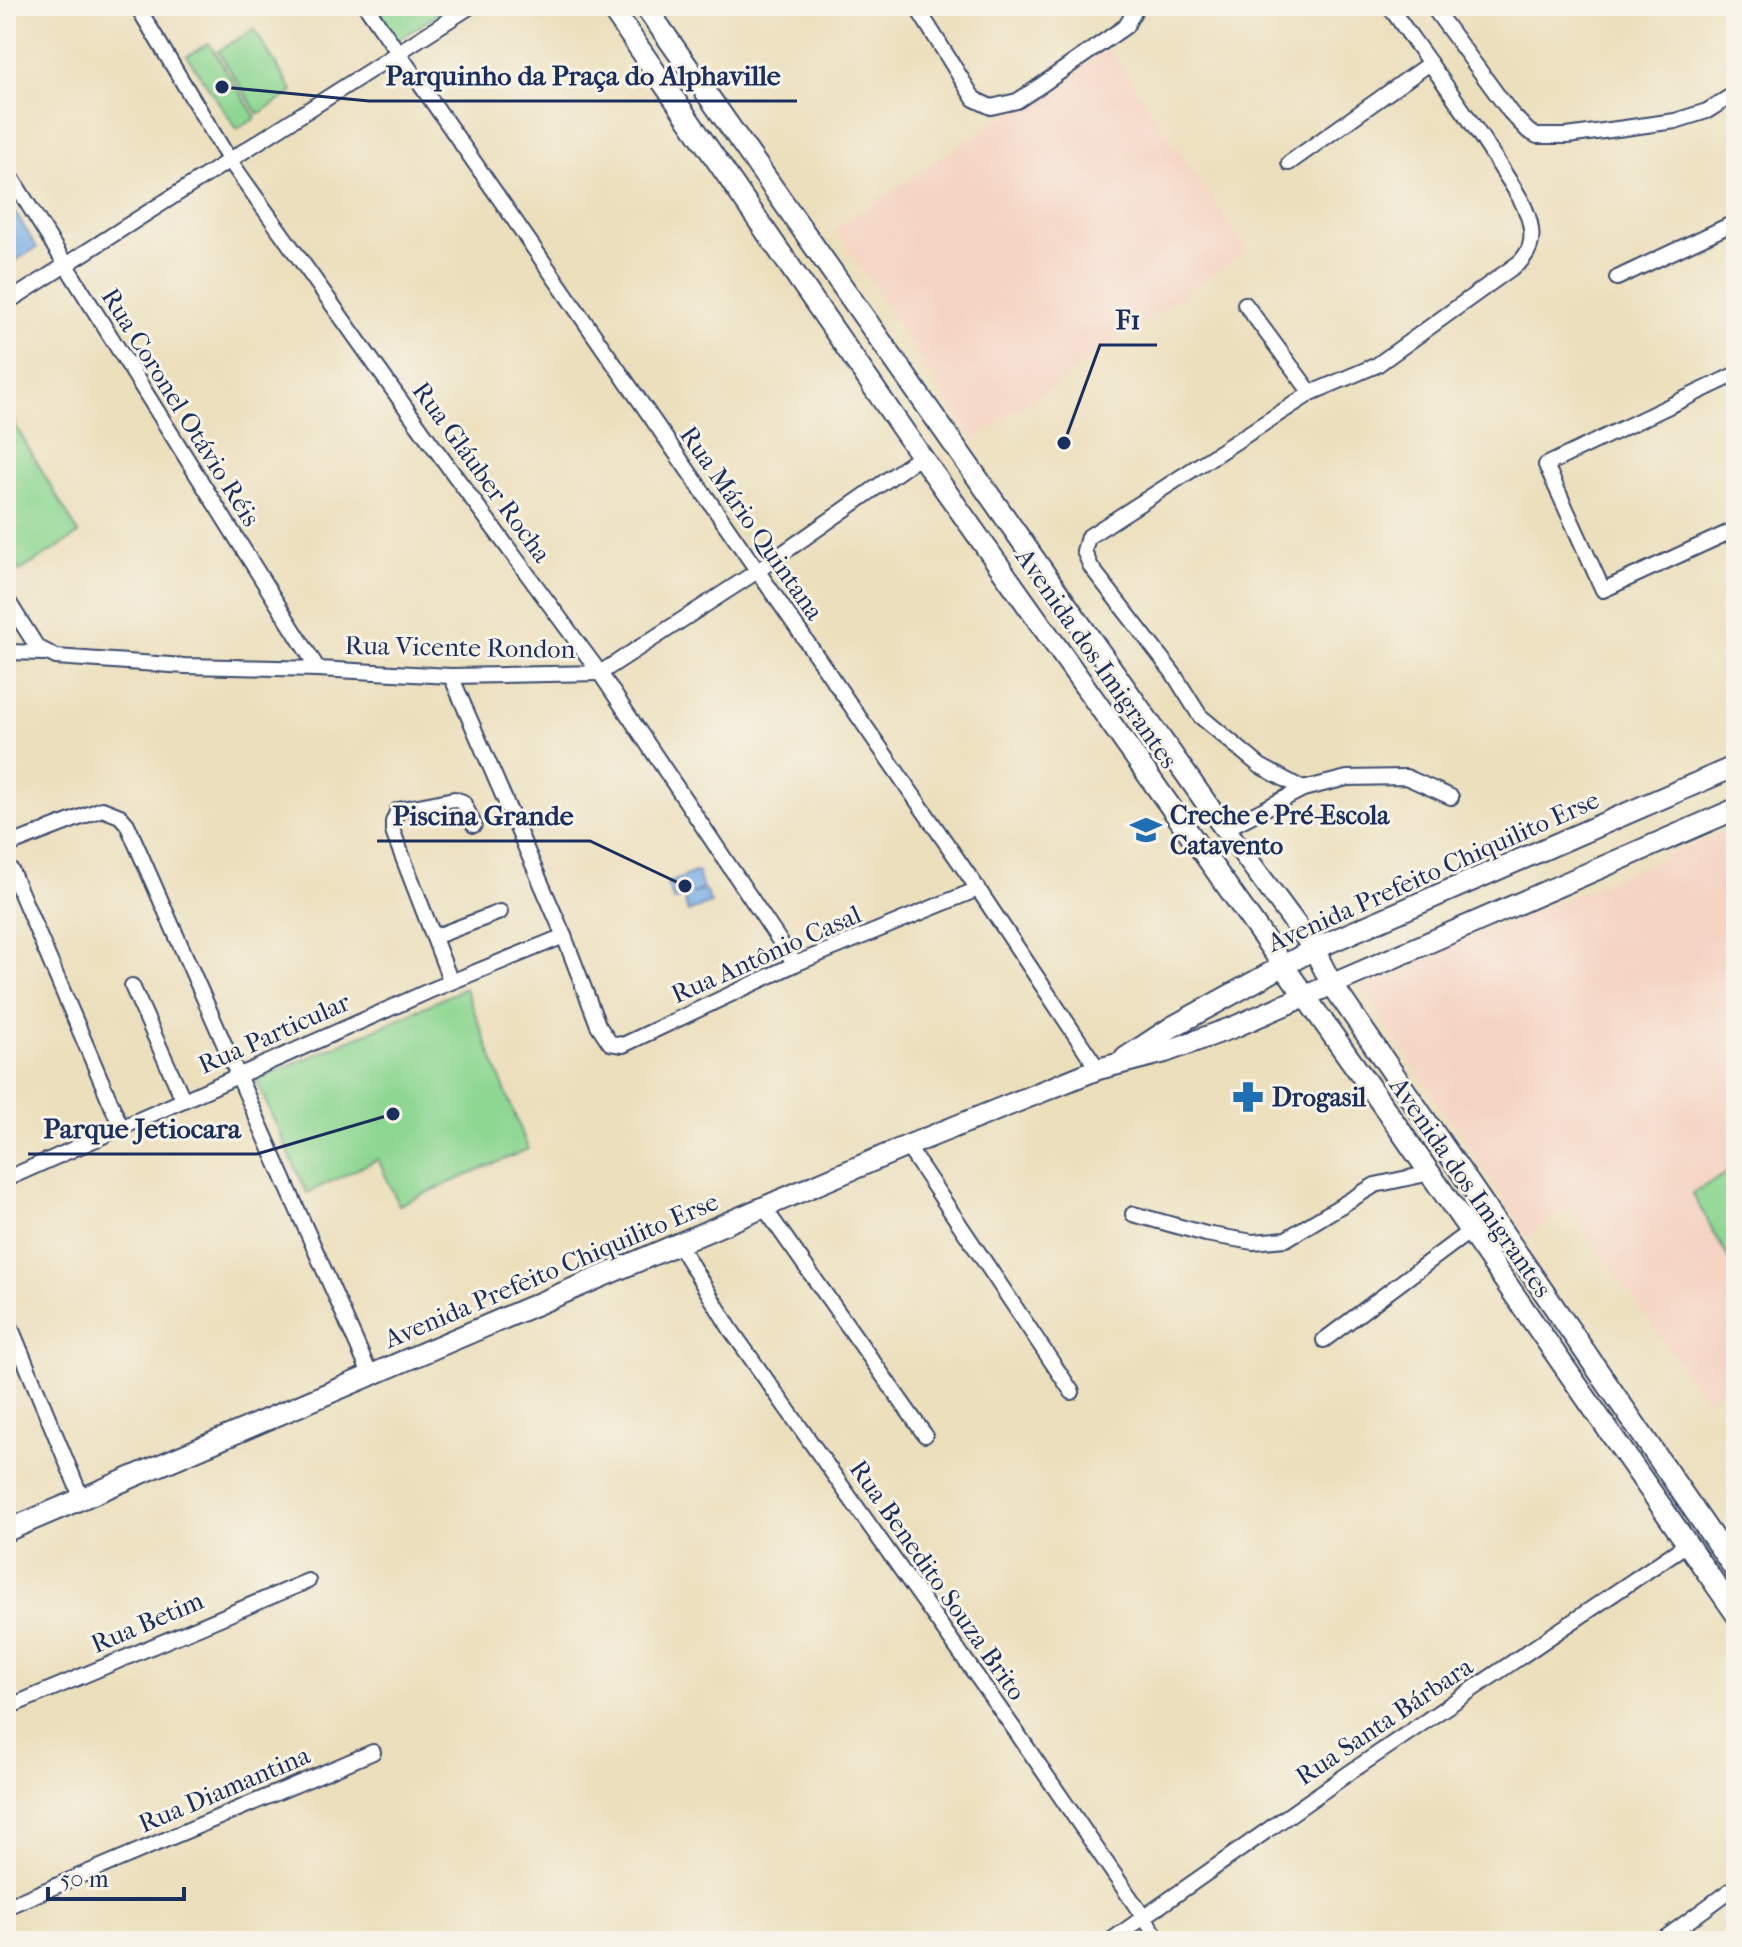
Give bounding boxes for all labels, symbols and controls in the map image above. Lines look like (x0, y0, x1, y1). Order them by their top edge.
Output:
callout: Parquinho da Praça do Alphaville (369, 49, 797, 101)
text: Parquinho da Praça do Alphaville (385, 59, 781, 93)
street label: Rua Coronel Otávio Réis (95, 282, 267, 532)
callout: F1 (1100, 293, 1157, 345)
text: F1 (1115, 303, 1141, 336)
street label: Rua Gláuber Rocha (406, 376, 558, 569)
street label: Rua Mário Quintana (673, 420, 831, 627)
street label: Avenida dos Imigrantes (1008, 541, 1184, 774)
street label: Rua Vicente Rondon (344, 630, 576, 665)
street label: Avenida Prefeito Chiquilito Erse (1262, 784, 1604, 959)
callout: Piscina Grande (377, 789, 590, 841)
text: Piscina Grande (392, 799, 574, 832)
place label: Creche e Pré-Escola Catavento (1170, 800, 1390, 861)
school or university icon: Creche e Pré-Escola Catavento (1129, 813, 1163, 847)
street label: Rua Antônio Casal (666, 899, 866, 1010)
street label: Rua Particular (194, 986, 355, 1081)
street label: Avenida dos Imigrantes (1382, 1070, 1558, 1303)
pharmacy icon: Drogasil (1231, 1080, 1265, 1114)
place label: Drogasil (1272, 1082, 1367, 1113)
callout: Parque Jetiocara (28, 1102, 257, 1154)
text: Parque Jetiocara (43, 1112, 242, 1145)
street label: Avenida Prefeito Chiquilito Erse (379, 1186, 723, 1355)
street label: Rua Benedito Souza Brito (843, 1454, 1032, 1706)
street label: Rua Betim (86, 1585, 208, 1660)
street label: Rua Santa Bárbara (1290, 1650, 1479, 1792)
street label: Rua Diamantina (134, 1739, 315, 1839)
scale bar (48, 1851, 184, 1901)
text: 50 m (60, 1865, 109, 1893)

